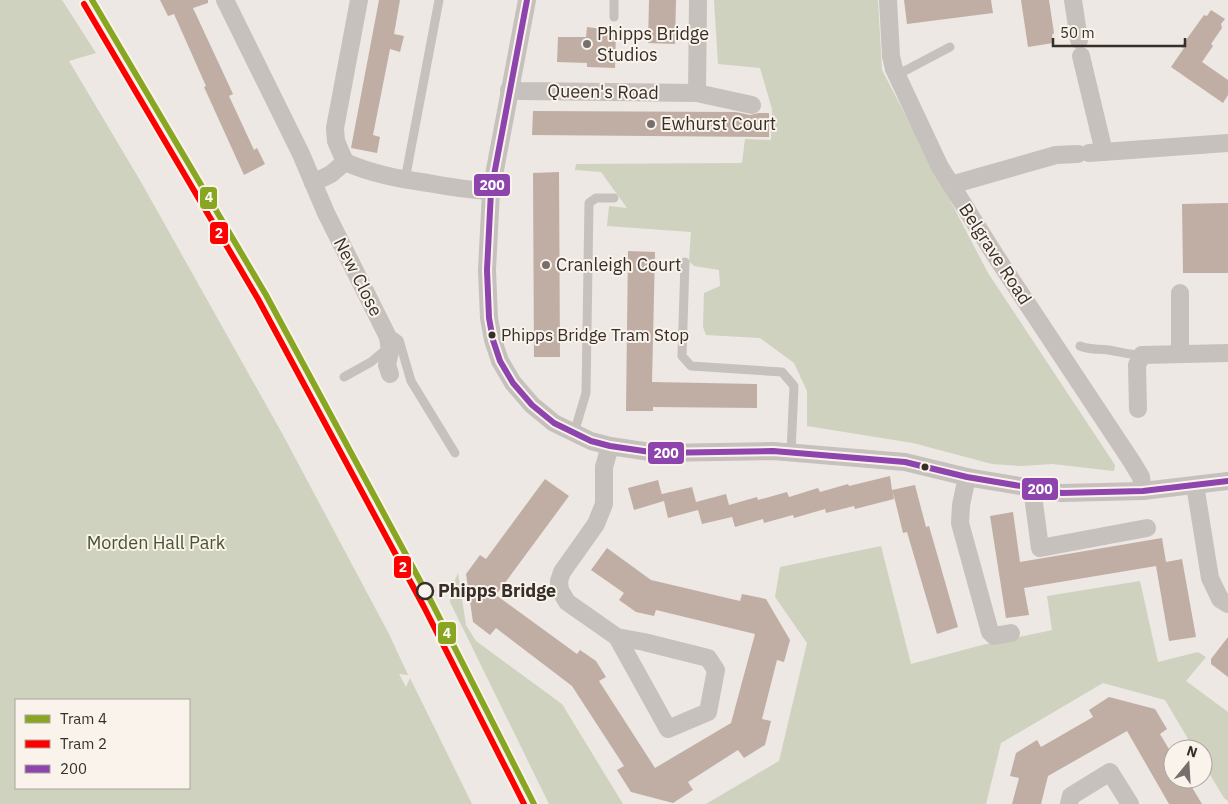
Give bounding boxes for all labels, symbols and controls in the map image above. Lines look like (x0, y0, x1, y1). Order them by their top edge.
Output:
scale bar (1053, 15, 1186, 47)
place label: Phipps Bridge Studios (597, 22, 709, 66)
text: 50 m (1060, 23, 1095, 42)
marker: Phipps Bridge Studios (581, 38, 593, 50)
street label: Queen's Road (547, 79, 659, 104)
place label: Ewhurst Court (661, 112, 776, 135)
marker: Ewhurst Court (645, 118, 657, 130)
line badge: 200 (473, 173, 511, 197)
text: 200 (479, 176, 505, 194)
line badge: 4 (199, 186, 218, 210)
text: 4 (205, 188, 213, 206)
street label: Belgrave Road (954, 199, 1037, 309)
line badge: 2 (209, 221, 229, 245)
text: 2 (215, 224, 223, 242)
street label: New Close (329, 234, 388, 320)
place label: Cranleigh Court (556, 253, 681, 276)
marker: Cranleigh Court (540, 259, 552, 271)
place label: Phipps Bridge Tram Stop (501, 324, 689, 346)
marker: Phipps Bridge Tram Stop (487, 330, 497, 340)
line badge: 200 (647, 441, 685, 465)
text: 200 (653, 444, 679, 462)
unlabelled marker (920, 462, 930, 472)
line badge: 200 (1021, 477, 1059, 501)
text: 200 (1027, 480, 1053, 498)
park label: Morden Hall Park (87, 531, 226, 554)
line badge: 2 (393, 555, 412, 579)
text: 2 (399, 558, 407, 576)
place label: Phipps Bridge (438, 579, 556, 602)
marker: Phipps Bridge (416, 582, 434, 600)
line badge: 4 (437, 621, 457, 645)
text: 4 (443, 624, 451, 642)
legend (15, 699, 190, 789)
text: Tram 4 (60, 709, 107, 728)
text: Tram 2 (60, 734, 107, 753)
north arrow (1163, 739, 1213, 789)
text: N (1184, 742, 1200, 762)
text: 200 (60, 759, 87, 778)

